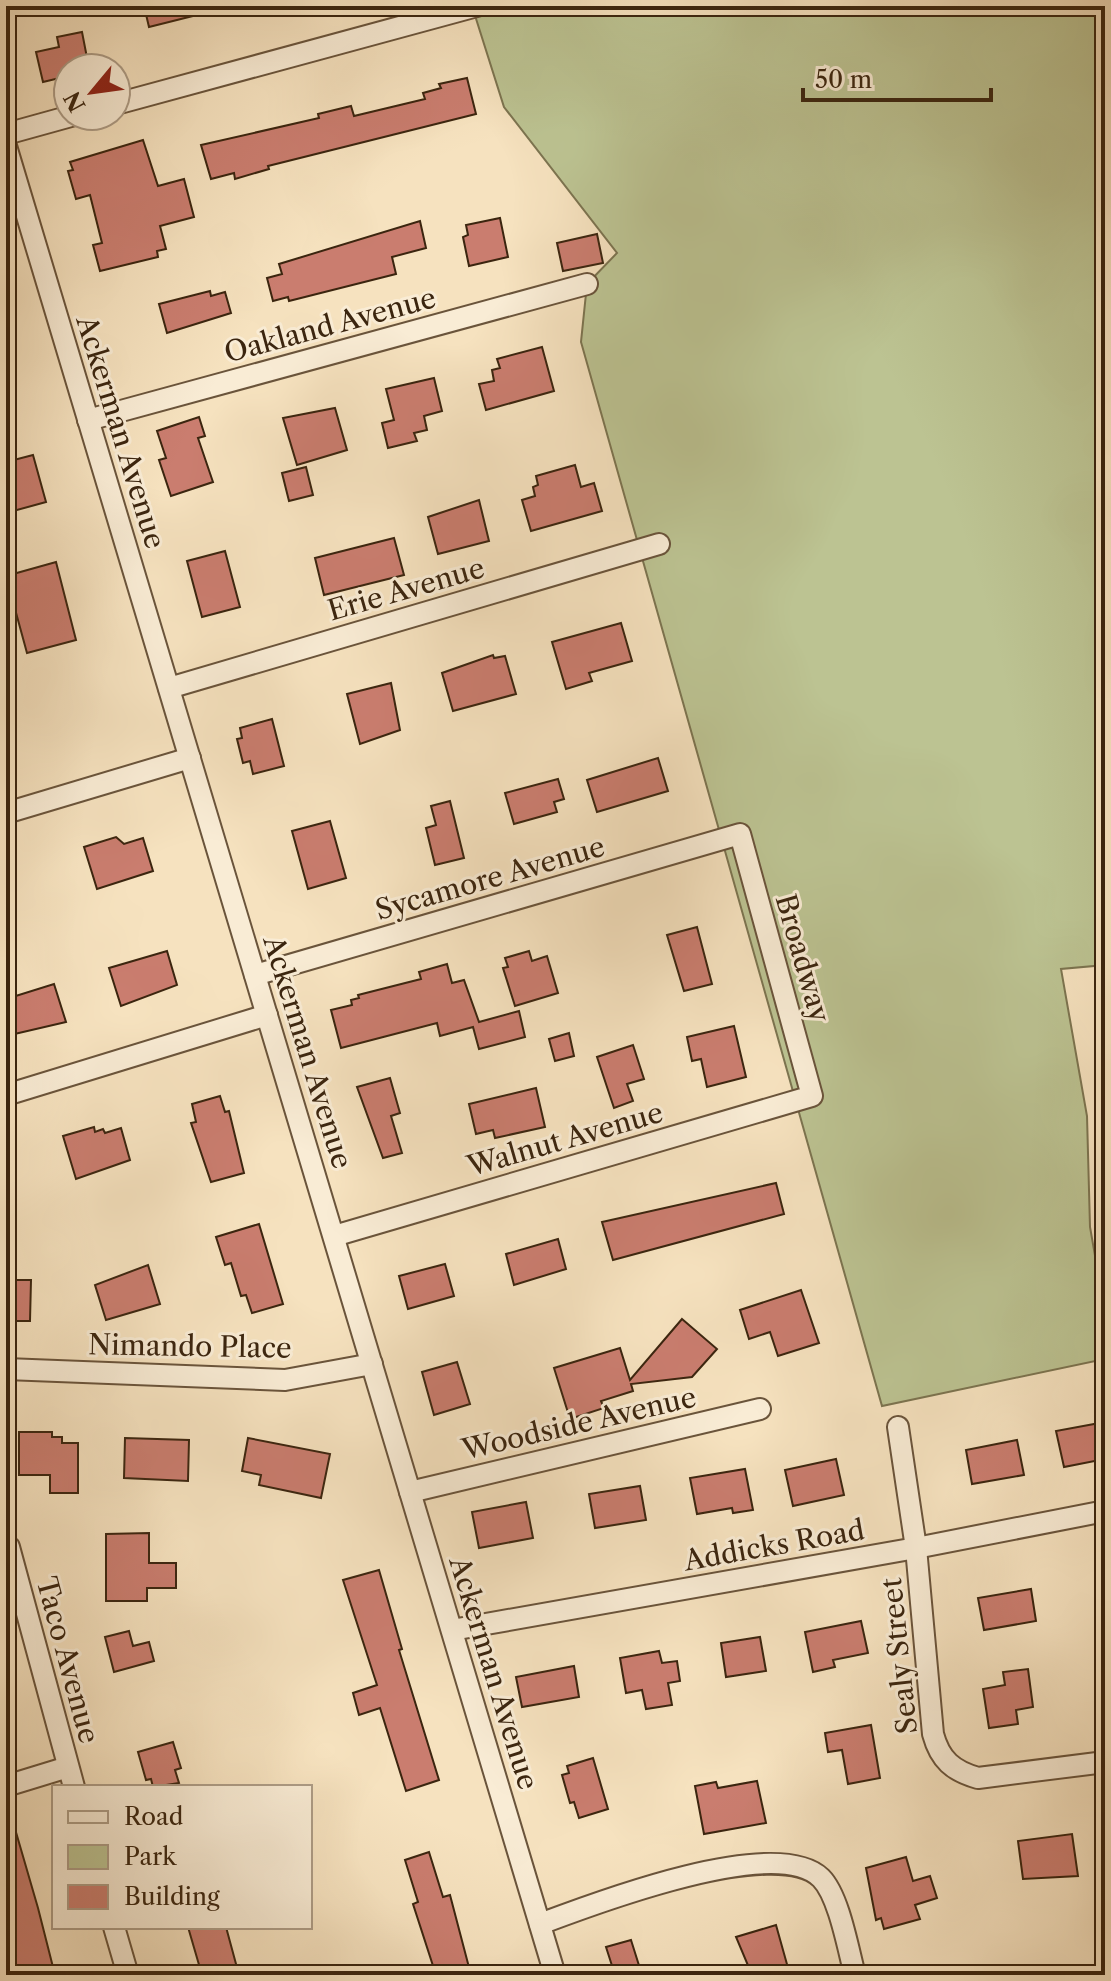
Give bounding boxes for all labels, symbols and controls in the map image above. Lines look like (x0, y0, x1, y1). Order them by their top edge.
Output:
north arrow (52, 52, 132, 132)
scale bar (803, 52, 991, 102)
text: 50 m (815, 65, 872, 94)
text: N (59, 87, 91, 116)
street label: Oakland Avenue (220, 280, 440, 370)
street label: Ackerman Avenue (69, 310, 173, 553)
street label: Erie Avenue (324, 550, 488, 628)
street label: Sycamore Avenue (371, 829, 609, 927)
street label: Broadway (769, 890, 838, 1026)
street label: Ackerman Avenue (256, 930, 360, 1173)
street label: Walnut Avenue (462, 1095, 667, 1183)
street label: Nimando Place (88, 1327, 292, 1365)
street label: Woodside Avenue (458, 1380, 699, 1467)
street label: Addicks Road (680, 1512, 867, 1578)
street label: Ackerman Avenue (442, 1551, 546, 1794)
street label: Taco Avenue (29, 1573, 107, 1747)
street label: Sealy Street (874, 1576, 924, 1736)
legend (52, 1785, 312, 1929)
text: Road (124, 1802, 184, 1831)
text: Park (124, 1842, 177, 1871)
text: Building (124, 1882, 220, 1911)

